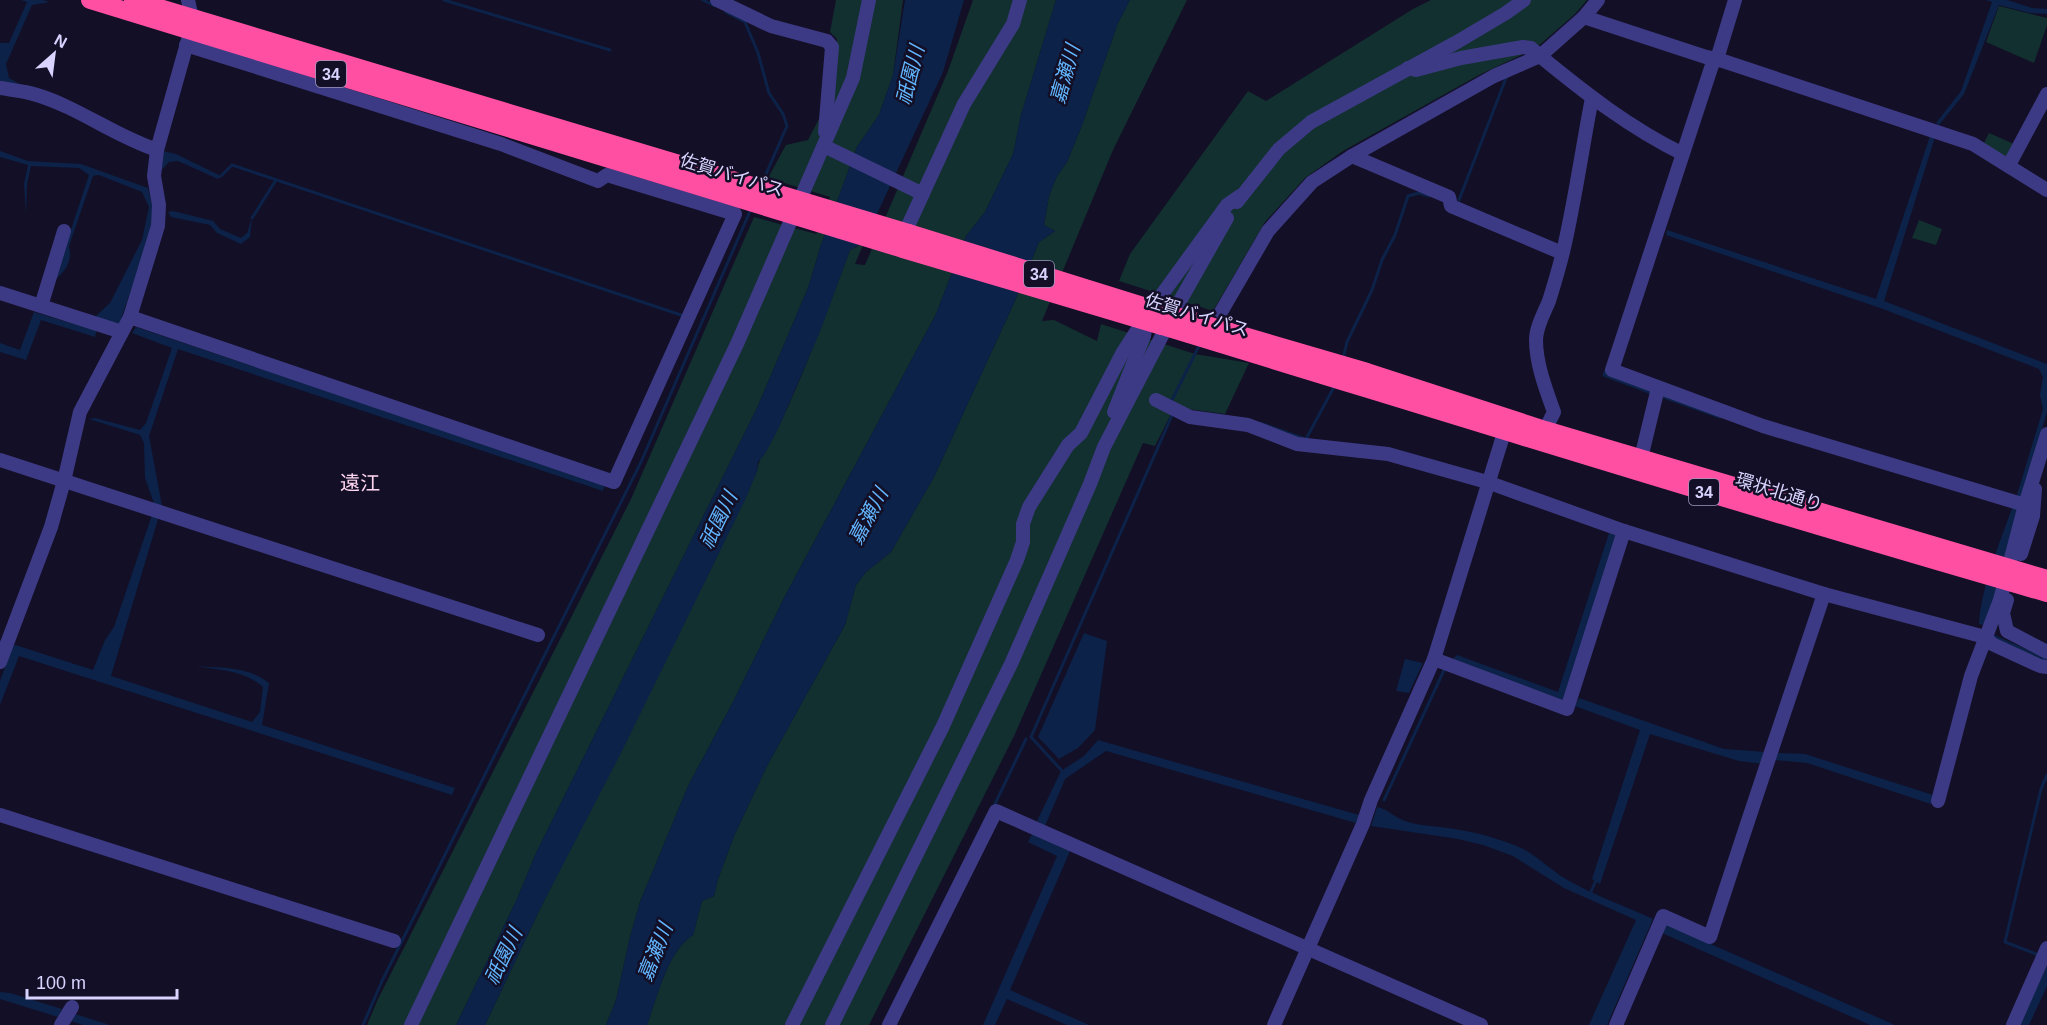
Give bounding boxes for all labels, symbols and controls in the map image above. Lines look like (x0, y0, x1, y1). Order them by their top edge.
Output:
north arrow (24, 24, 84, 84)
text: N (52, 31, 70, 51)
water label: 嘉瀬川 (1046, 40, 1084, 106)
water label: 祇園川 (892, 41, 928, 107)
road number: 34 (316, 61, 346, 87)
street label: 佐賀バイパス (678, 150, 786, 200)
road number: 34 (1024, 261, 1054, 287)
street label: 佐賀バイパス (1143, 290, 1251, 340)
street label: 環状北通り (1733, 469, 1825, 515)
district label: 遠江 (340, 472, 380, 494)
road number: 34 (1689, 479, 1719, 505)
water label: 嘉瀬川 (844, 483, 893, 548)
water label: 祇園川 (695, 486, 742, 552)
water label: 嘉瀬川 (634, 918, 677, 984)
water label: 祇園川 (480, 922, 527, 988)
scale bar (27, 962, 177, 1000)
text: 100 m (36, 973, 86, 993)

